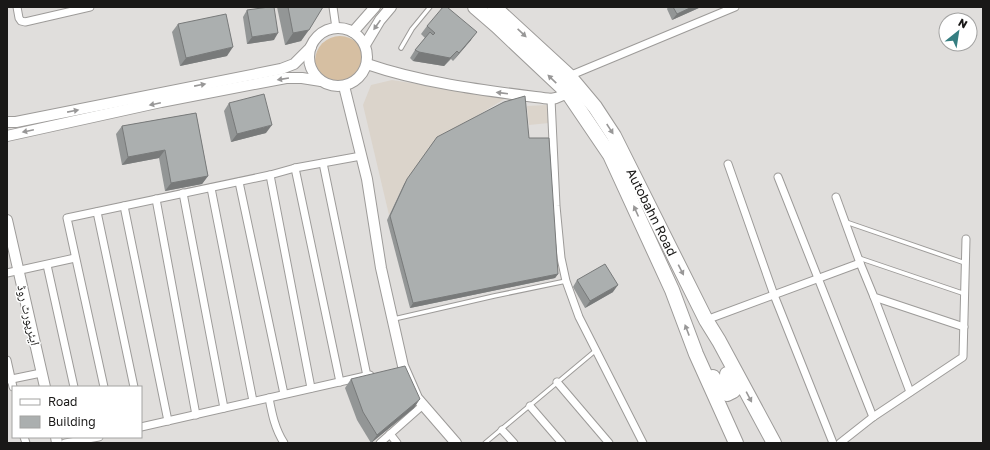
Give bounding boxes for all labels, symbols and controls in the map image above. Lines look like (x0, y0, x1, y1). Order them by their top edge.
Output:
north arrow (938, 12, 978, 52)
text: N (956, 15, 970, 31)
one-way arrow (373, 20, 381, 30)
one-way arrow (517, 29, 528, 38)
one-way arrow (547, 74, 557, 83)
one-way arrow (277, 76, 289, 82)
one-way arrow (194, 82, 207, 88)
one-way arrow (496, 89, 508, 96)
one-way arrow (149, 101, 161, 107)
one-way arrow (67, 107, 79, 113)
one-way arrow (606, 123, 613, 135)
one-way arrow (22, 129, 34, 135)
street label: Autobahn Road (623, 166, 681, 258)
one-way arrow (633, 205, 639, 216)
one-way arrow (678, 264, 684, 276)
street label: ایئرپورٹ روڈ (13, 283, 44, 347)
one-way arrow (684, 324, 690, 336)
legend (12, 386, 142, 438)
one-way arrow (746, 391, 752, 403)
text: Road (48, 394, 77, 409)
text: Building (48, 414, 96, 429)

